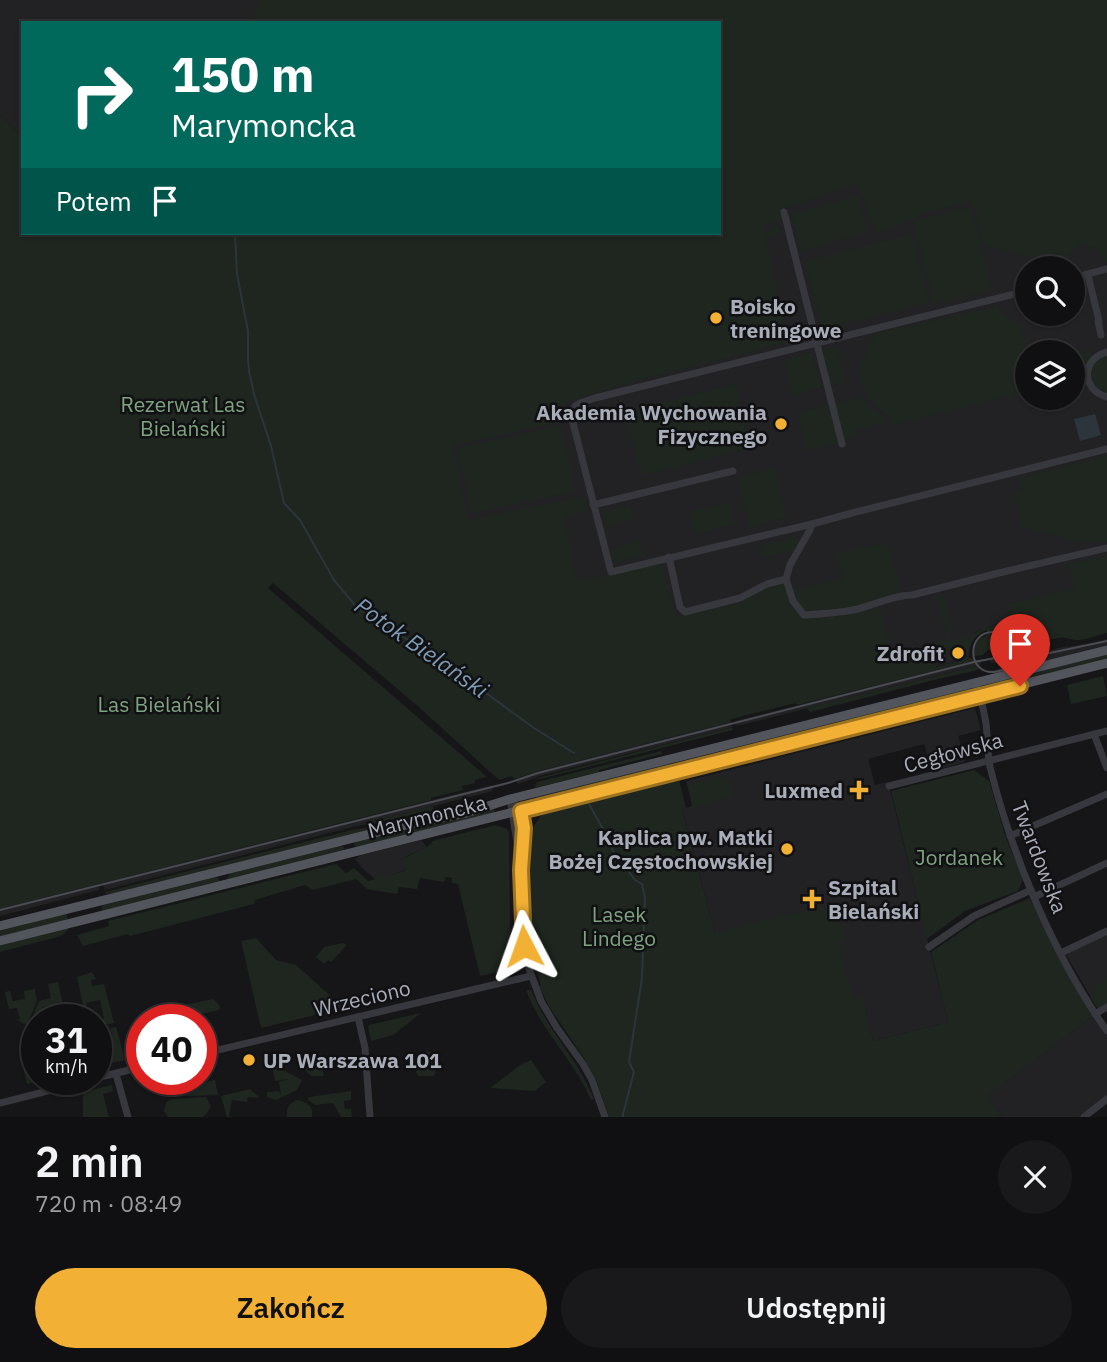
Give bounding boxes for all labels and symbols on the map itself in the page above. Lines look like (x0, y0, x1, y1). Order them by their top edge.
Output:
place label: Boisko treningowe (730, 292, 842, 344)
marker: Boisko treningowe (708, 310, 724, 326)
park label: Rezerwat Las Bielański (121, 390, 245, 442)
place label: Akademia Wychowania Fizycznego (536, 398, 767, 450)
marker: Akademia Wychowania Fizycznego (773, 416, 789, 432)
water label: Potok Bielański (349, 590, 495, 705)
pin (990, 614, 1050, 686)
place label: Zdrofit (877, 639, 944, 667)
marker: Zdrofit (950, 645, 966, 661)
park label: Las Bielański (98, 690, 220, 718)
street label: Cegłowska (900, 725, 1006, 779)
place label: Luxmed (764, 776, 843, 804)
marker: Luxmed (849, 780, 869, 800)
street label: Marymoncka (365, 788, 489, 844)
street label: Twardowska (1006, 797, 1074, 917)
place label: Kaplica pw. Matki Bożej Częstochowskiej (549, 823, 773, 875)
marker: Kaplica pw. Matki Bożej Częstochowskiej (779, 841, 795, 857)
park label: Jordanek (915, 843, 1003, 871)
place label: Szpital Bielański (828, 873, 919, 925)
marker: Szpital Bielański (802, 889, 822, 909)
park label: Lasek Lindego (582, 900, 656, 952)
position arrow (487, 909, 561, 983)
street label: Wrzeciono (311, 973, 413, 1023)
speed limit sign: 40 (126, 1004, 217, 1095)
place label: UP Warszawa 101 (263, 1046, 442, 1074)
marker: UP Warszawa 101 (241, 1052, 257, 1068)

